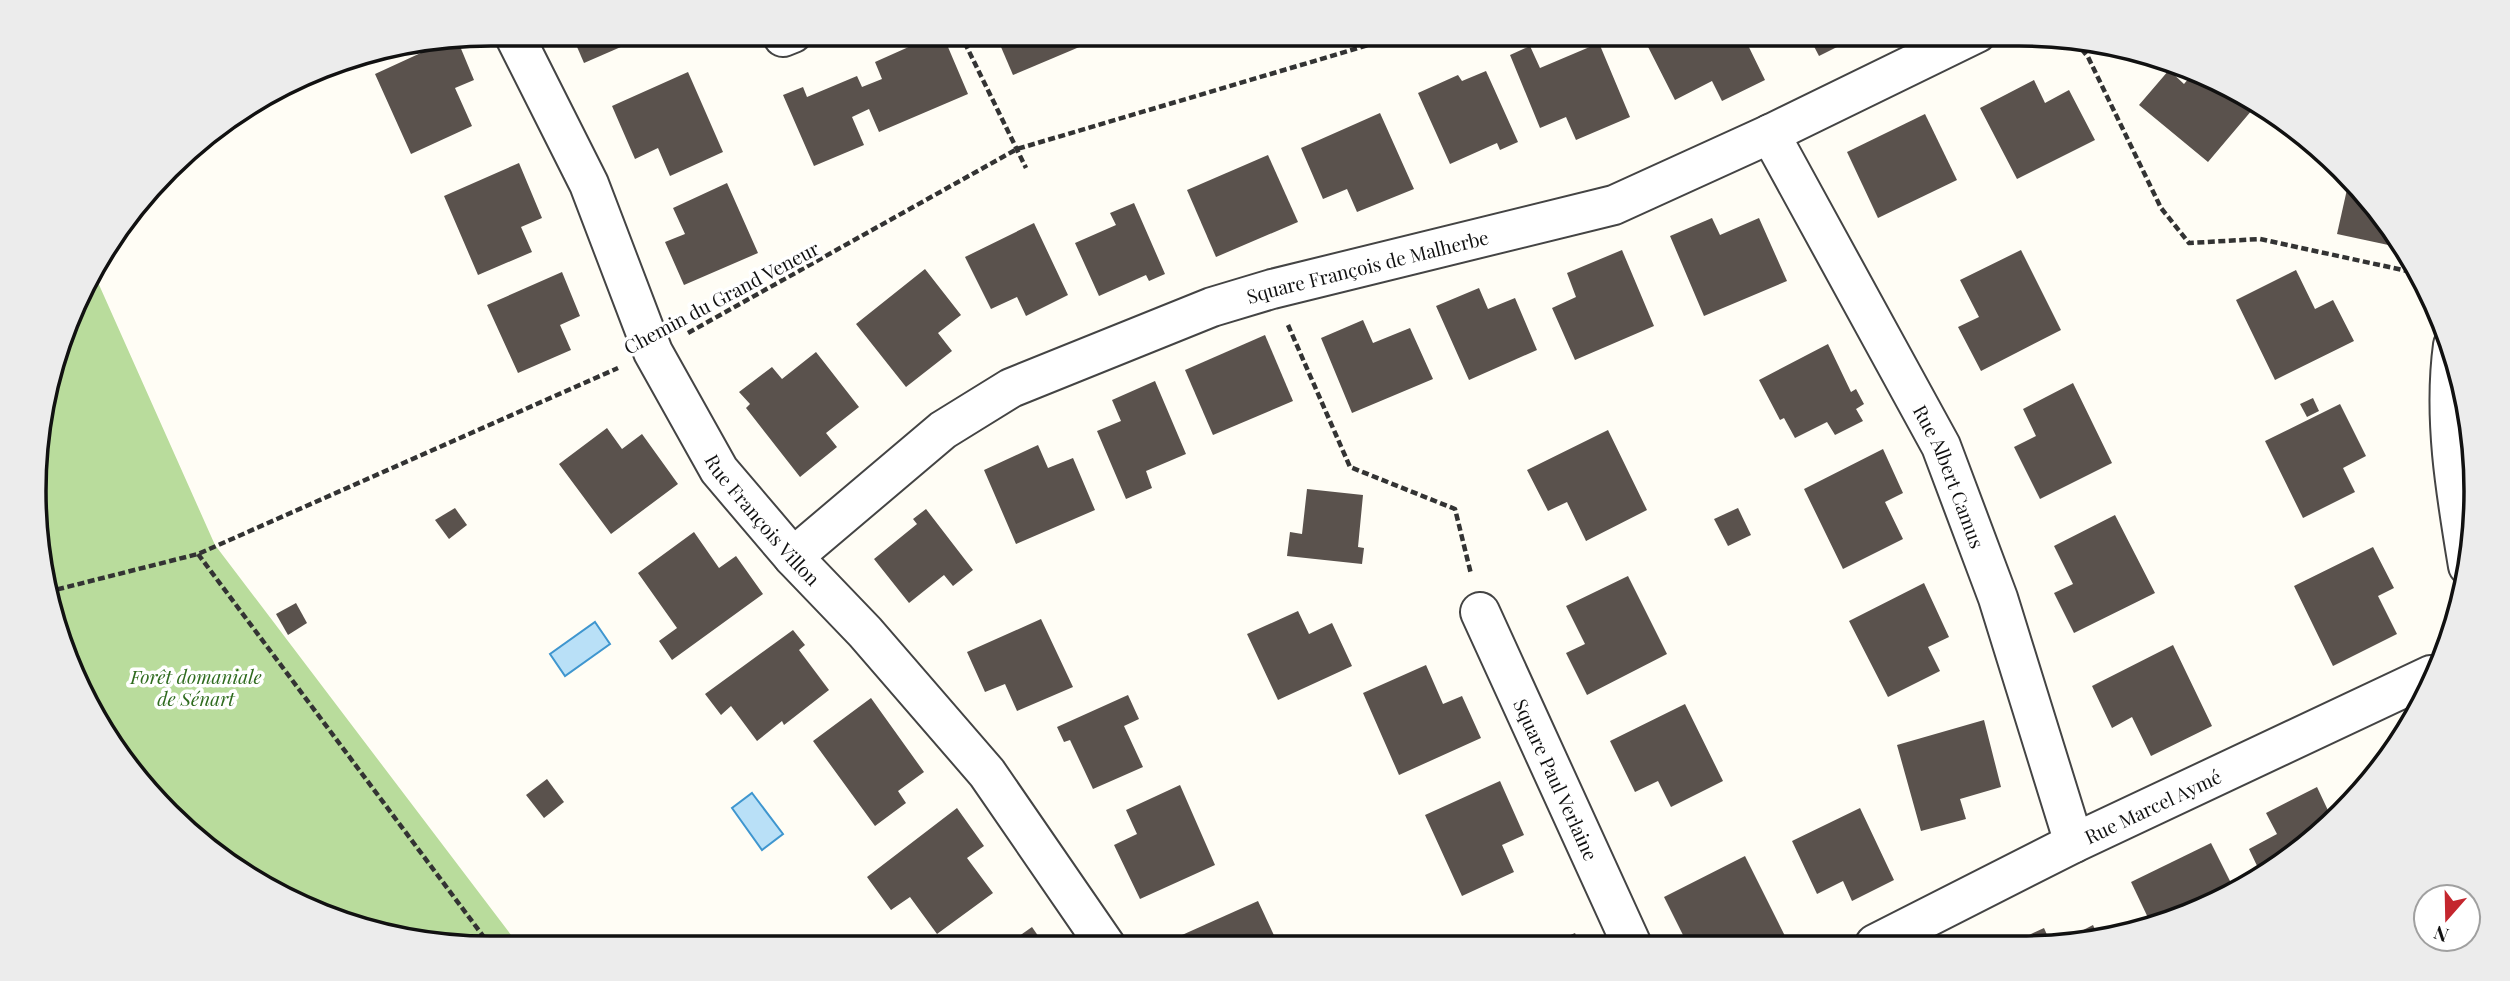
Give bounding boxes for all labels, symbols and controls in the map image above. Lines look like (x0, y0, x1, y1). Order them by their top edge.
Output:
street label: Square François de Malherbe (1243, 223, 1491, 309)
street label: Chemin du Grand Veneur (619, 234, 824, 360)
street label: Rue Albert Camus (1908, 400, 1991, 552)
street label: Rue François Villon (700, 449, 827, 591)
park label: Forêt domaniale de Sénart (129, 663, 262, 711)
street label: Square Paul Verlaine (1508, 694, 1605, 864)
street label: Rue Marcel Aymé (2080, 763, 2225, 849)
north arrow (2412, 883, 2482, 953)
text: N (2430, 920, 2452, 949)

